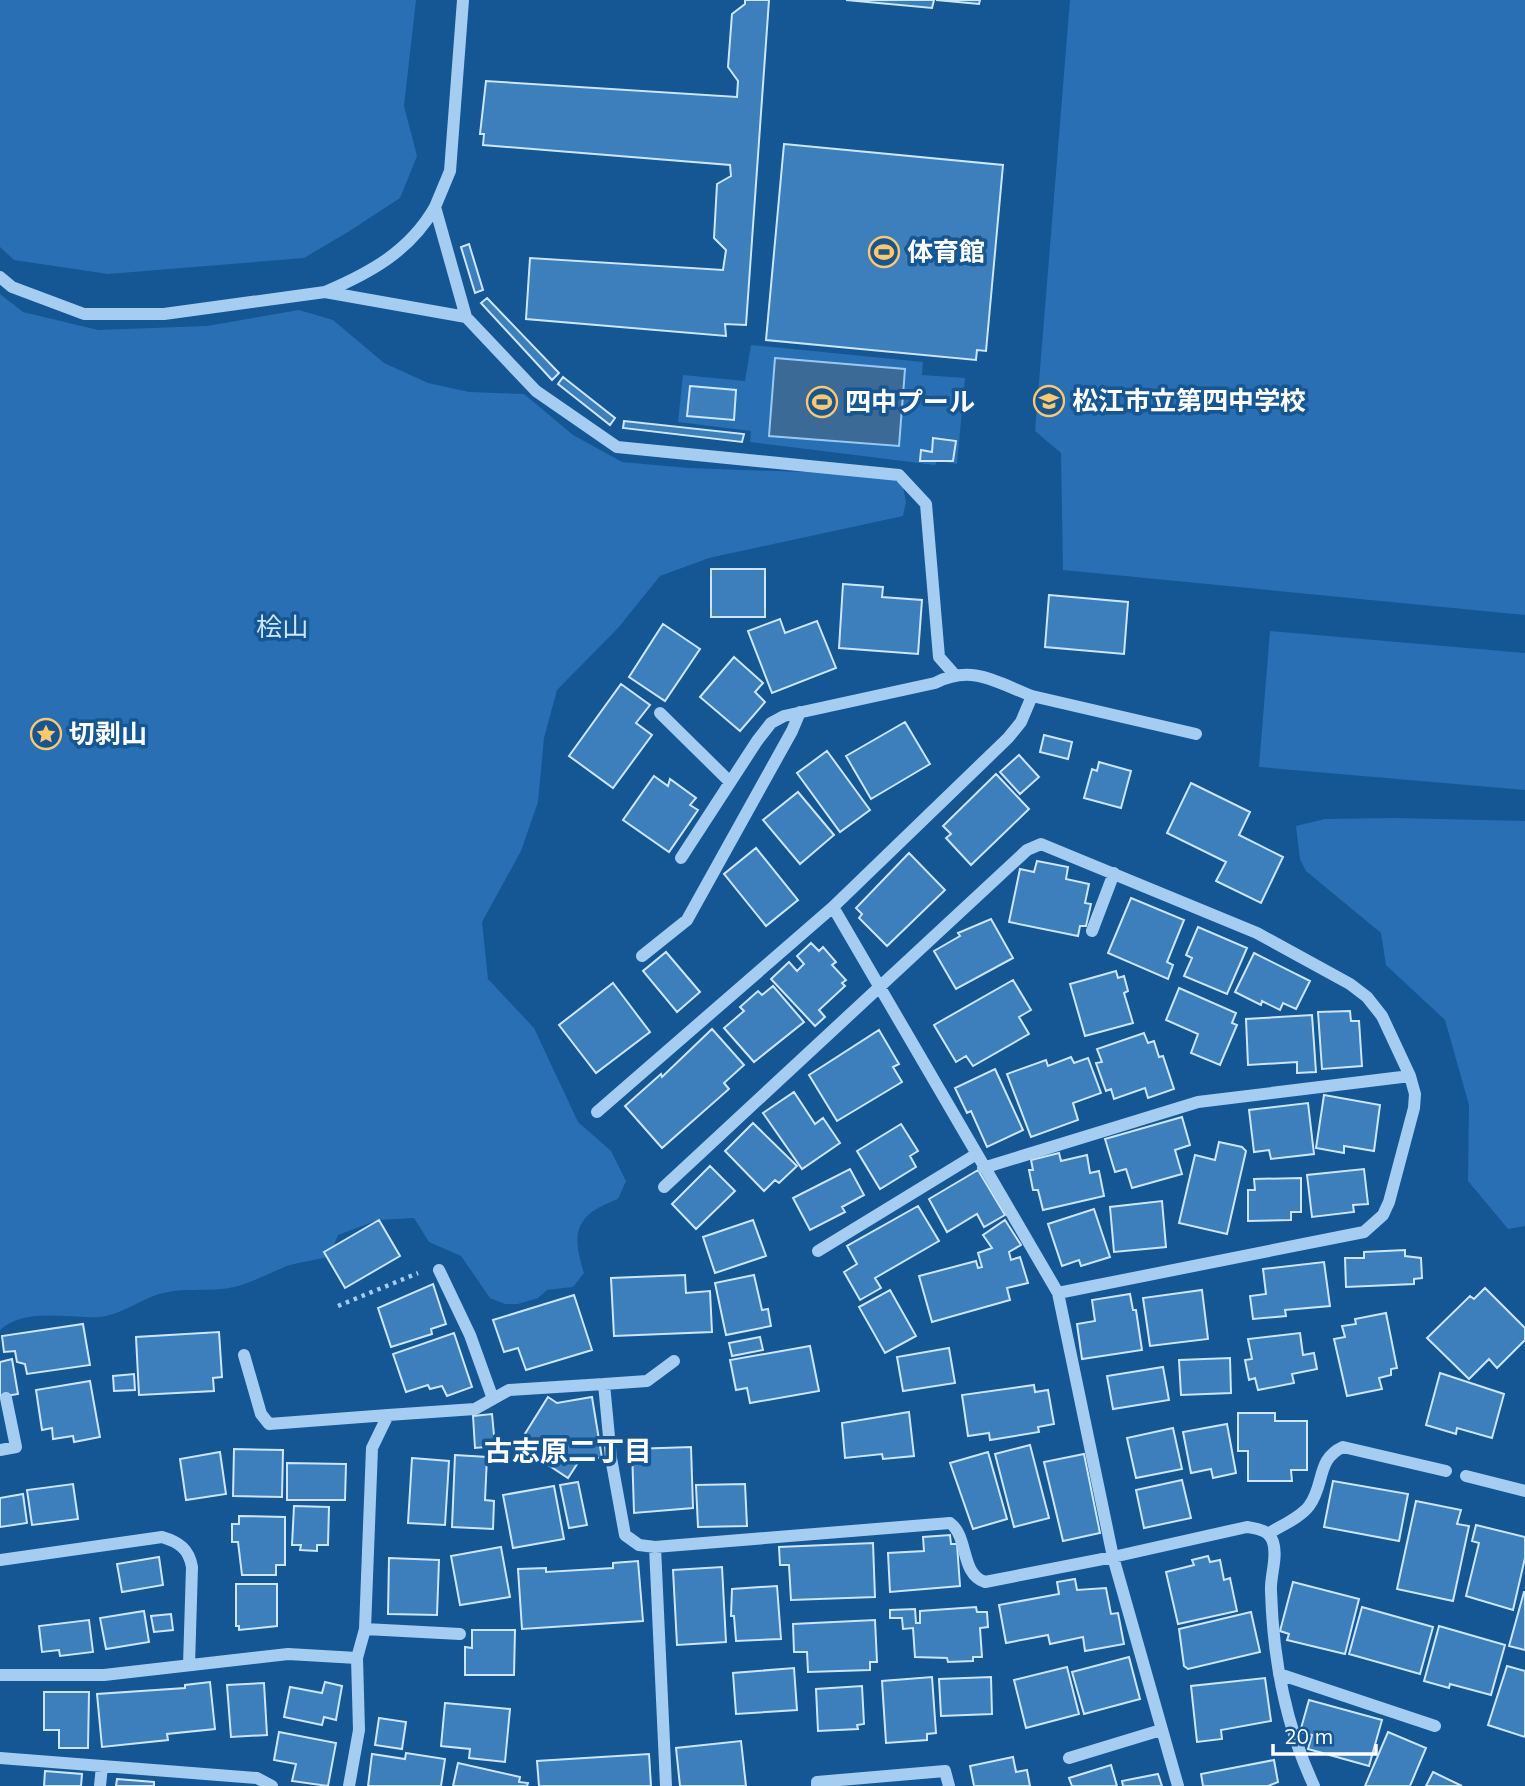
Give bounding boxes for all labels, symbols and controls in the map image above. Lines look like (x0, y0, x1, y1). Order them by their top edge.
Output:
sports icon: 体育館 (867, 235, 901, 269)
place label: 体育館 (907, 235, 985, 268)
school or university icon: 松江市立第四中学校 (1032, 384, 1066, 418)
place label: 松江市立第四中学校 (1072, 384, 1306, 417)
sports icon: 四中プール (805, 385, 839, 419)
place label: 四中プール (845, 385, 975, 418)
park label: 桧山 (256, 610, 308, 643)
place icon: 切剥山 (29, 717, 63, 751)
place label: 切剥山 (69, 717, 147, 750)
district label: 古志原二丁目 (484, 1433, 652, 1468)
scale bar (1273, 1712, 1376, 1756)
text: 20 m (1284, 1723, 1333, 1749)

